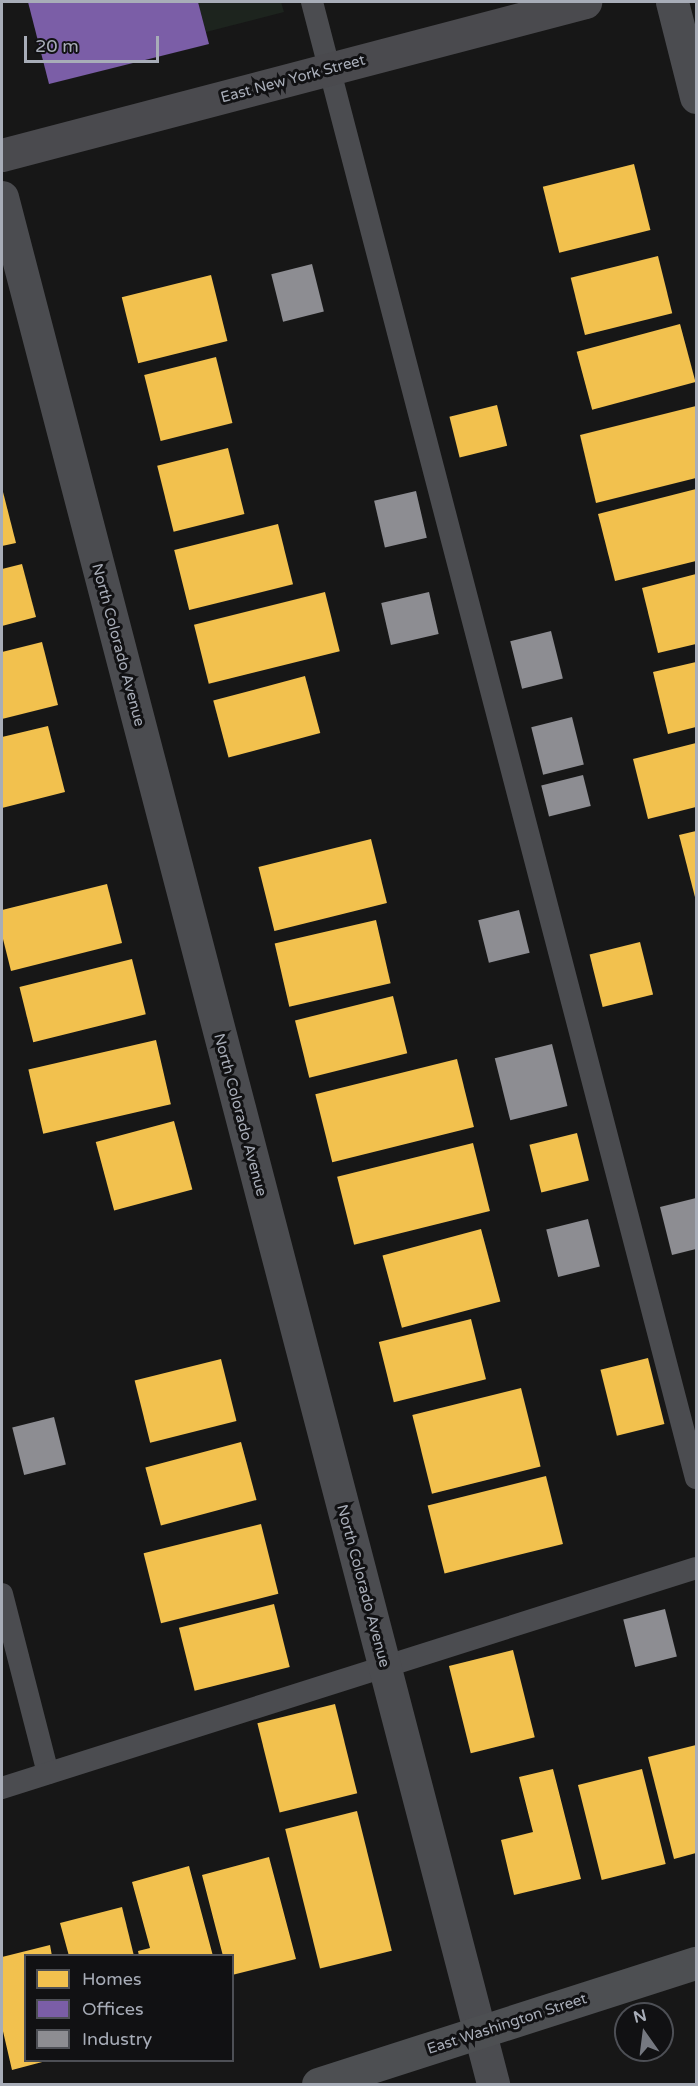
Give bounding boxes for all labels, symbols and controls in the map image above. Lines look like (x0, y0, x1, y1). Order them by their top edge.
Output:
scale bar (27, 24, 162, 62)
text: 20 m (35, 35, 79, 57)
street label: East New York Street (219, 51, 367, 107)
street label: North Colorado Avenue (88, 562, 148, 728)
street label: North Colorado Avenue (210, 1032, 270, 1198)
street label: North Colorado Avenue (333, 1503, 393, 1669)
legend (24, 1954, 234, 2062)
text: Homes (82, 1968, 142, 1990)
street label: East Washington Street (425, 1990, 589, 2058)
text: Offices (82, 1998, 144, 2020)
north arrow (614, 2002, 674, 2062)
text: N (631, 2005, 649, 2028)
text: Industry (82, 2028, 152, 2050)

